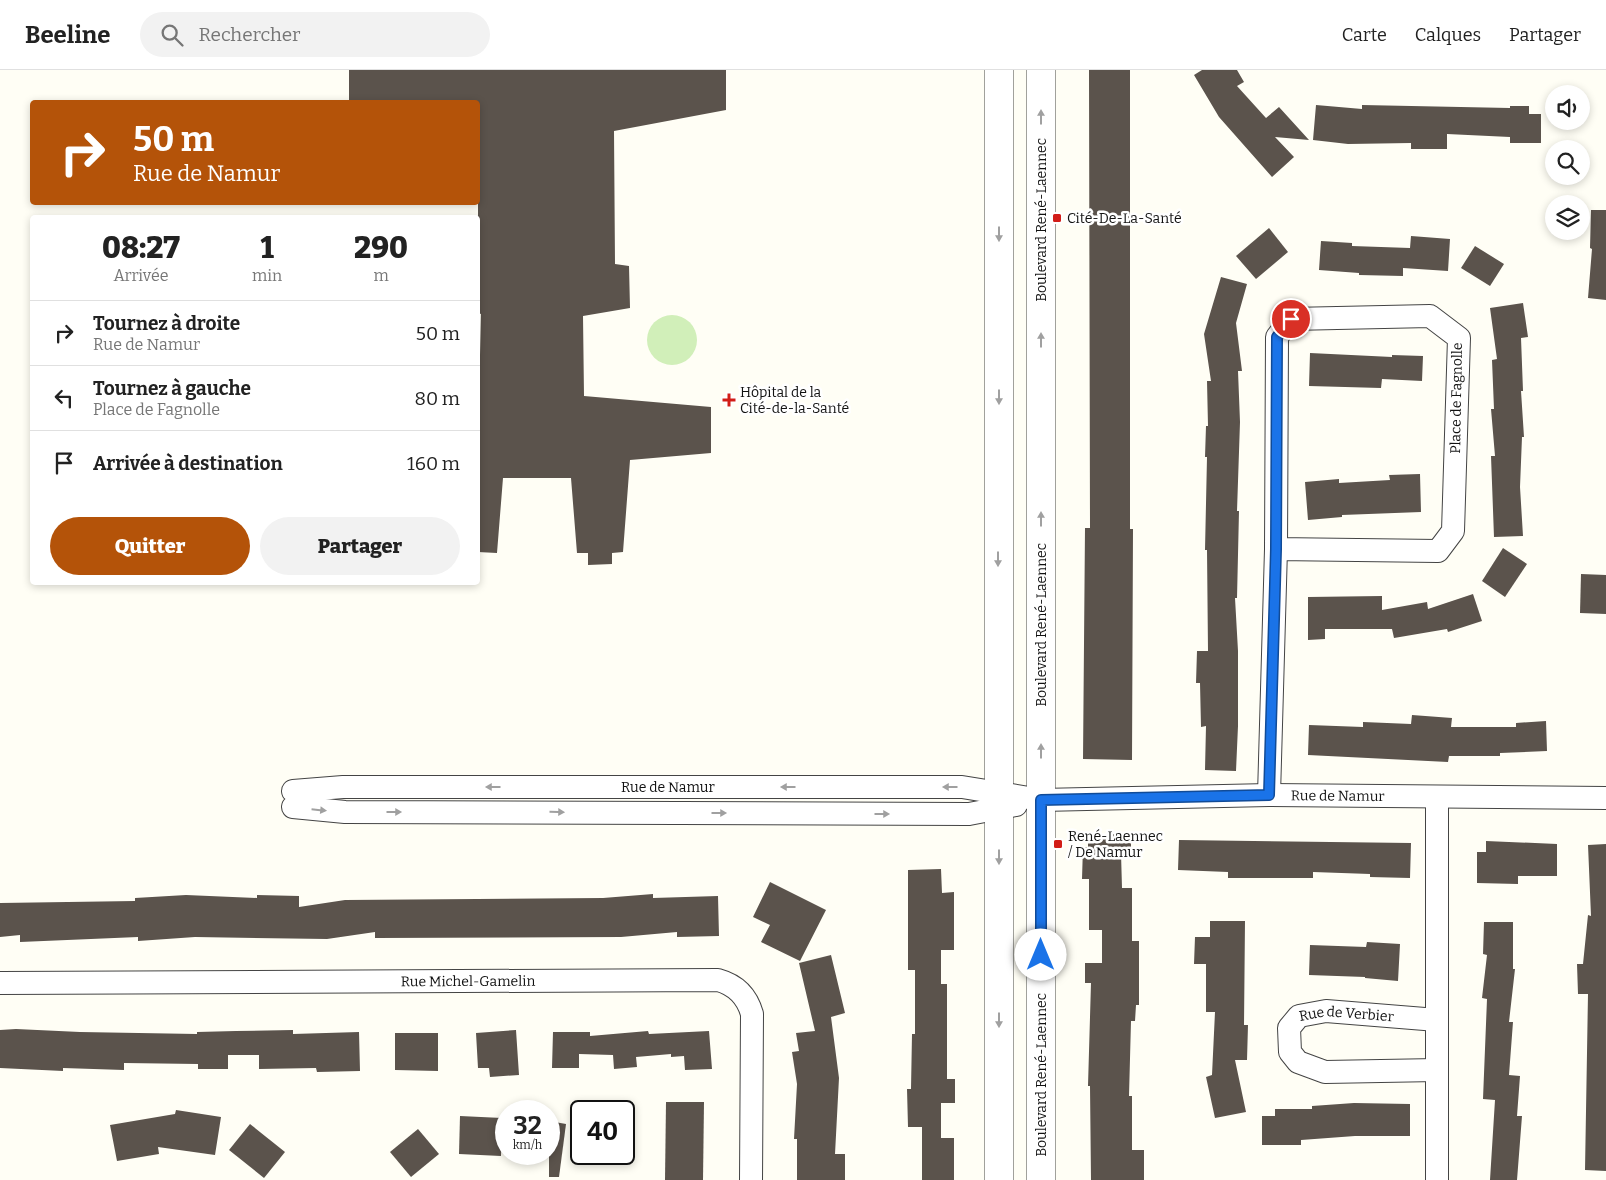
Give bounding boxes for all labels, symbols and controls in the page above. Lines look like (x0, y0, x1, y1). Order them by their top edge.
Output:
search box (140, 12, 490, 57)
text: Beeline (25, 21, 110, 49)
icon: search (158, 21, 186, 49)
text: Rechercher (198, 23, 301, 46)
text: Carte (1342, 24, 1387, 46)
text: Calques (1415, 24, 1481, 46)
text: Partager (1509, 24, 1581, 46)
map controls (1545, 85, 1590, 240)
button: sound (1545, 85, 1590, 130)
one-way arrow (1037, 109, 1045, 125)
text: 50 m (133, 118, 214, 160)
icon: right (50, 120, 115, 185)
street label: Boulevard René-Laennec (1033, 138, 1050, 302)
button: search (1545, 140, 1590, 185)
text: Rue de Namur (133, 160, 280, 187)
button: layers (1545, 195, 1590, 240)
place label: Cité-De-La-Santé (1067, 210, 1182, 227)
marker: Cité-De-La-Santé (1051, 212, 1063, 224)
one-way arrow (995, 227, 1003, 243)
text: 08:27 (102, 230, 180, 266)
text: 1 (260, 230, 274, 266)
text: 290 (354, 230, 408, 266)
text: Arrivée (114, 266, 168, 285)
text: min (252, 266, 282, 285)
text: m (373, 266, 389, 285)
pin (1270, 298, 1312, 340)
icon: arrive (1277, 305, 1305, 333)
text: Tournez à droite (93, 312, 240, 335)
icon: right (50, 319, 78, 347)
text: 50 m (416, 322, 460, 345)
one-way arrow (1037, 332, 1045, 348)
text: Rue de Namur (93, 335, 200, 354)
street label: Place de Fagnolle (1447, 342, 1466, 454)
text: Tournez à gauche (93, 377, 251, 400)
icon: left (50, 384, 78, 412)
place label: Hôpital de la Cité-de-la-Santé (740, 384, 849, 417)
text: 80 m (414, 387, 460, 410)
one-way arrow (995, 389, 1003, 405)
marker: Hôpital de la Cité-de-la-Santé (722, 393, 736, 407)
text: Place de Fagnolle (93, 400, 220, 419)
icon: arrive (50, 449, 78, 477)
text: Arrivée à destination (93, 452, 283, 475)
text: 160 m (407, 452, 460, 475)
one-way arrow (1037, 510, 1045, 526)
button: Quitter (50, 517, 250, 575)
button: Partager (260, 517, 460, 575)
street label: Boulevard René-Laennec (1033, 543, 1050, 707)
one-way arrow (994, 552, 1002, 568)
one-way arrow (1037, 743, 1045, 759)
street label: Rue de Namur (621, 779, 715, 796)
one-way arrow (484, 783, 500, 791)
one-way arrow (779, 783, 795, 791)
one-way arrow (942, 783, 958, 791)
street label: Rue de Namur (1291, 787, 1385, 805)
one-way arrow (311, 806, 327, 814)
one-way arrow (386, 808, 402, 816)
one-way arrow (549, 808, 565, 816)
one-way arrow (711, 809, 727, 817)
one-way arrow (874, 810, 890, 818)
place label: René-Laennec / De Namur (1068, 828, 1163, 861)
marker: René-Laennec / De Namur (1052, 838, 1064, 850)
one-way arrow (995, 849, 1003, 865)
position arrow (1014, 928, 1066, 980)
street label: Rue Michel-Gamelin (401, 973, 535, 990)
street label: Boulevard René-Laennec (1033, 993, 1050, 1157)
street label: Rue de Verbier (1298, 1003, 1394, 1025)
one-way arrow (995, 1012, 1003, 1028)
speed limit sign: 40 (570, 1100, 635, 1165)
text: 32 (513, 1111, 542, 1141)
text: km/h (513, 1138, 542, 1152)

